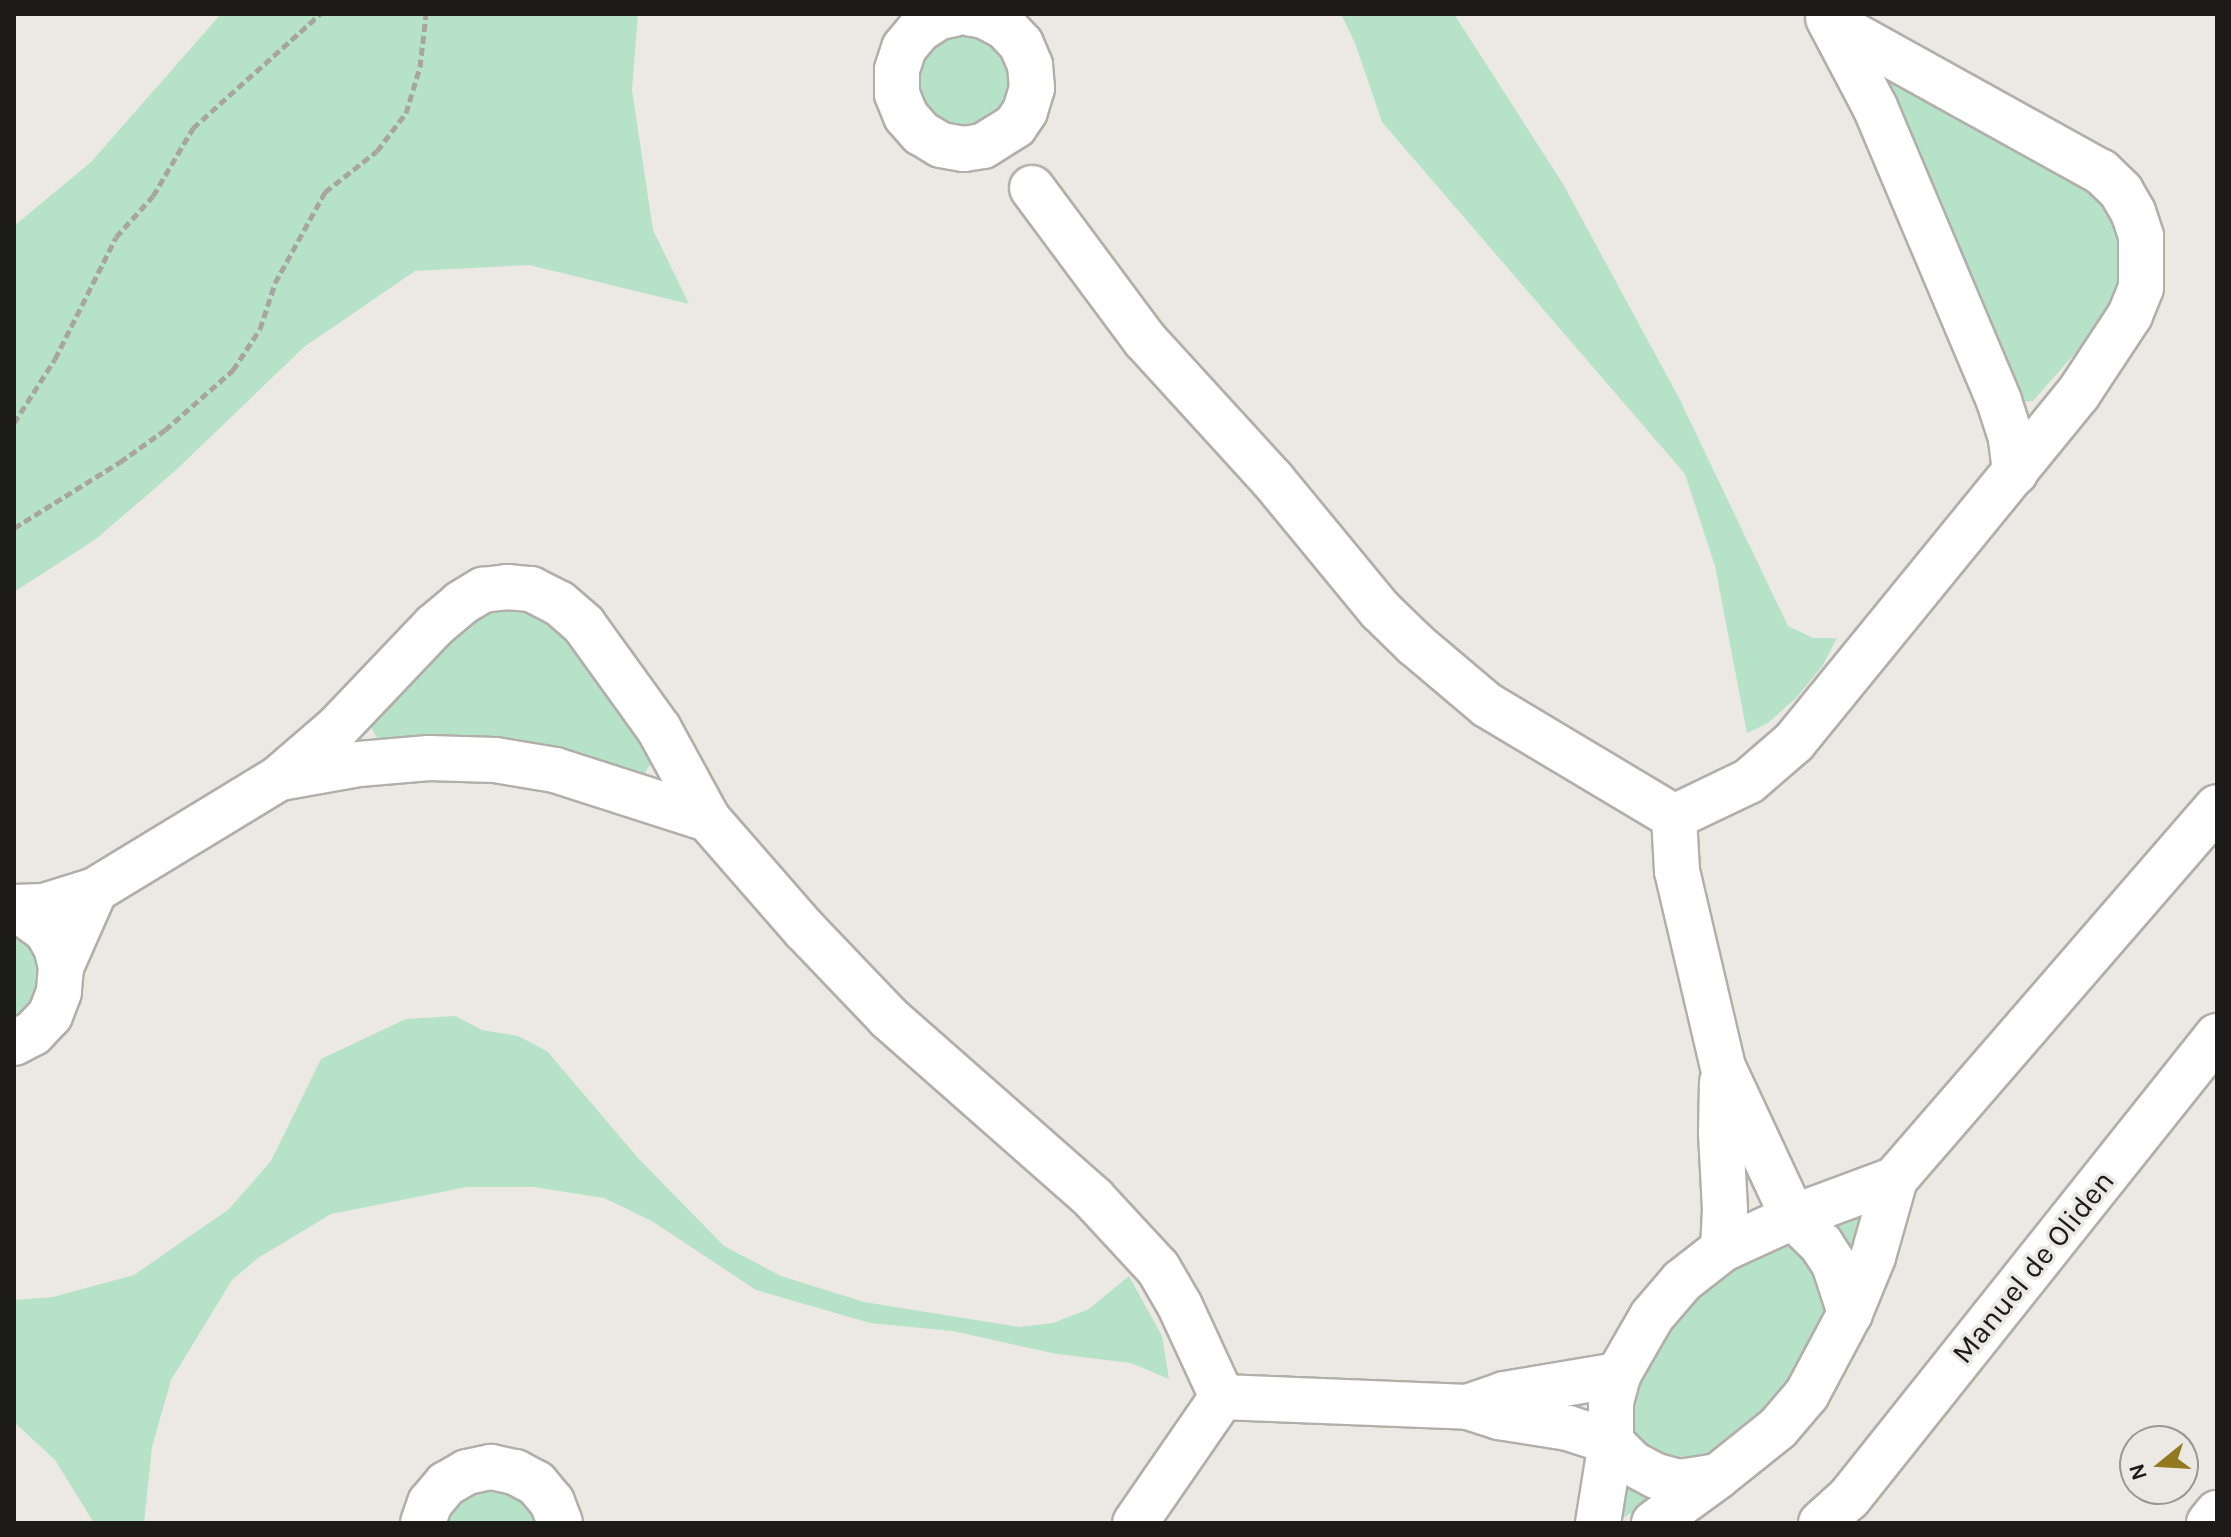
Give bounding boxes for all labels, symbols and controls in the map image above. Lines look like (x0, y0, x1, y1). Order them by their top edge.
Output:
street label: Manuel de Oliden (1944, 1163, 2122, 1371)
north arrow (2119, 1425, 2199, 1505)
text: N (2123, 1460, 2153, 1483)

